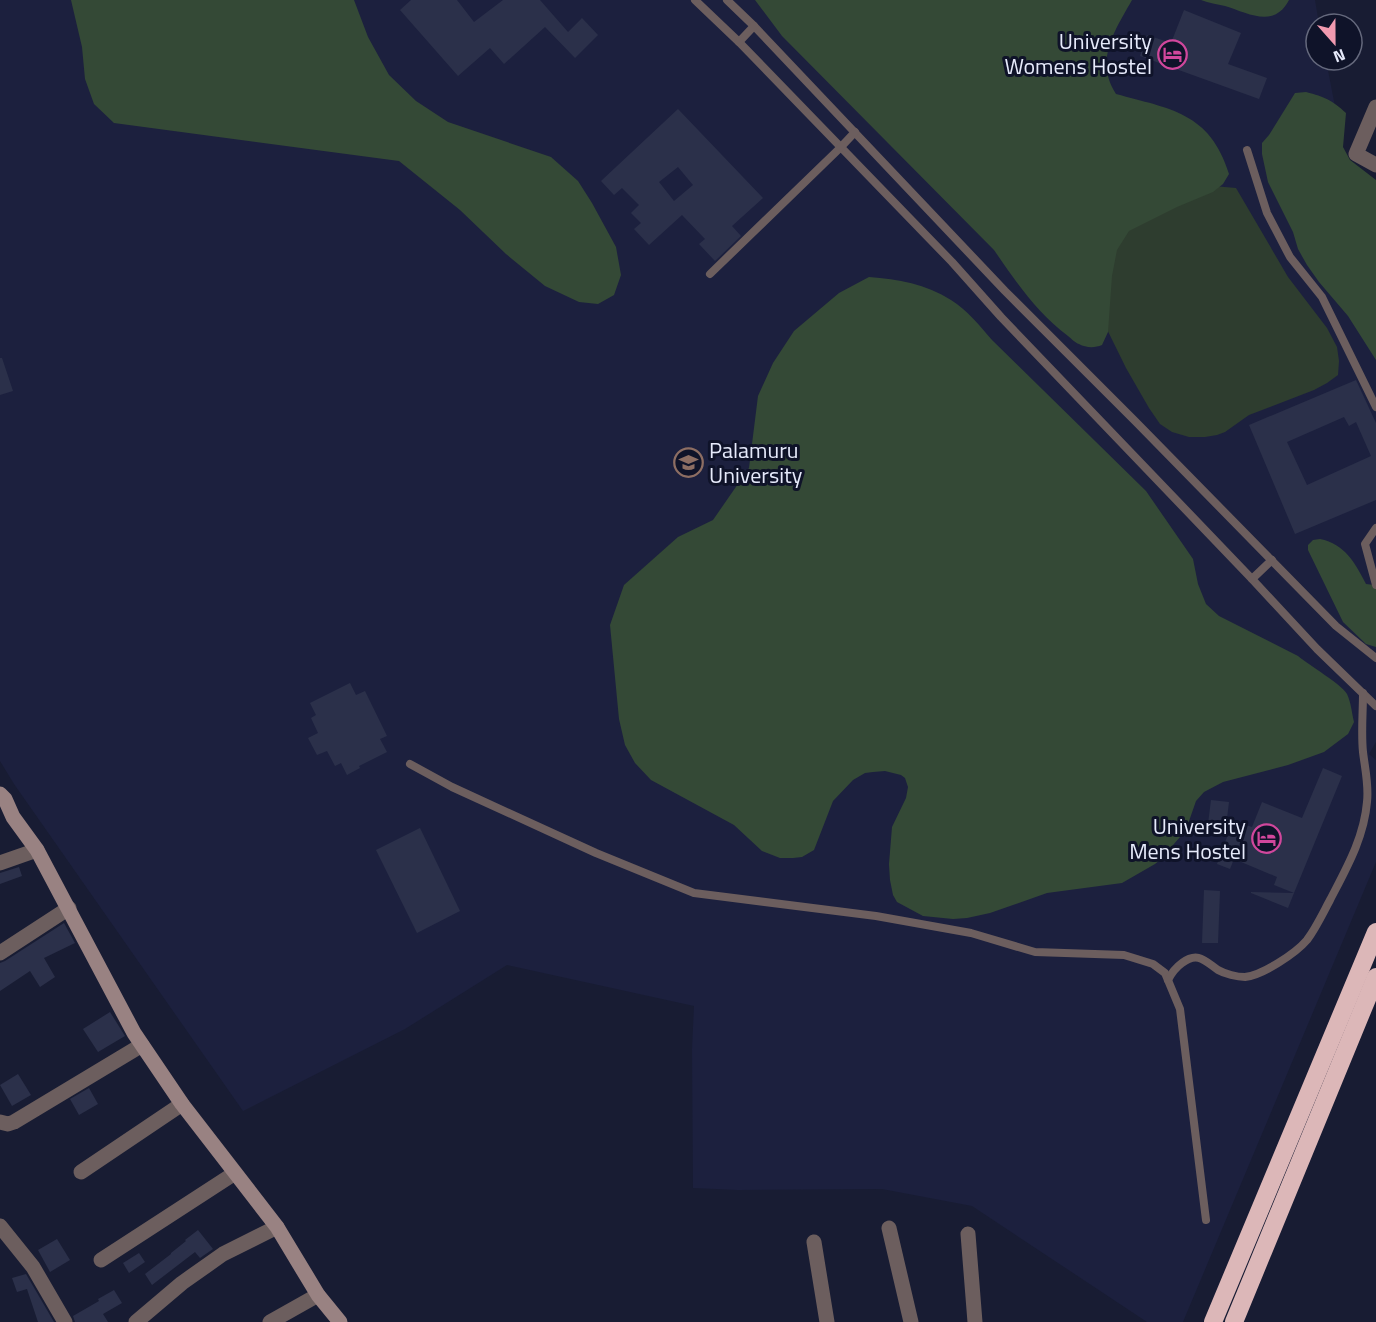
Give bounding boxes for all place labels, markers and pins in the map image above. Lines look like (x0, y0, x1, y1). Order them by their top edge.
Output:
place label: University Womens Hostel (1004, 24, 1152, 83)
hotel icon: University Womens Hostel (1157, 38, 1189, 70)
place label: Palamuru University (709, 433, 803, 492)
school or university icon: Palamuru University (672, 447, 704, 479)
place label: University Mens Hostel (1129, 809, 1246, 868)
hotel icon: University Mens Hostel (1251, 823, 1283, 855)

